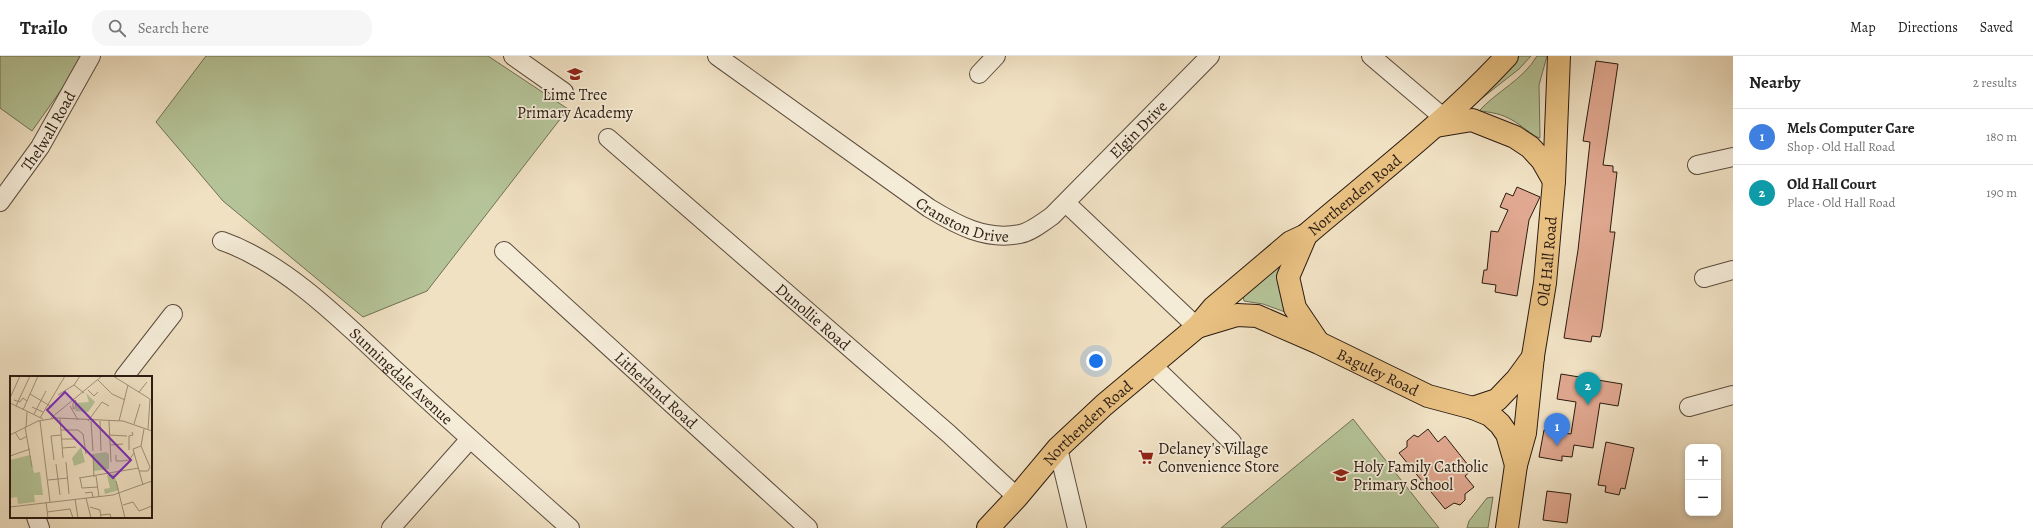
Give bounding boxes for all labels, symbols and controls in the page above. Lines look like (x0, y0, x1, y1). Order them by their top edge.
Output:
search box (92, 10, 372, 46)
text: Trailo (20, 15, 68, 41)
icon: search (106, 17, 128, 39)
text: Search here (138, 18, 209, 38)
text: Map (1850, 18, 1876, 37)
text: Directions (1898, 18, 1958, 37)
text: Saved (1980, 18, 2013, 37)
school or university icon: Lime Tree Primary Academy (566, 65, 584, 83)
text: Nearby (1749, 71, 1800, 94)
text: 2 results (1973, 74, 2017, 91)
place label: Lime Tree Primary Academy (517, 84, 634, 124)
street label: Thelwall Road (16, 87, 81, 176)
street label: Elgin Drive (1105, 96, 1172, 164)
text: Mels Computer Care (1787, 118, 1915, 138)
text: 1 (1760, 128, 1764, 145)
text: 180 m (1986, 128, 2017, 145)
text: Shop · Old Hall Road (1787, 138, 1895, 155)
street label: Northenden Road (1303, 150, 1407, 241)
text: Old Hall Court (1787, 174, 1877, 194)
text: 2 (1759, 184, 1765, 201)
text: 190 m (1986, 184, 2017, 201)
street label: Cranston Drive (911, 192, 1009, 248)
text: Place · Old Hall Road (1787, 194, 1896, 211)
street label: Old Hall Road (1531, 215, 1563, 308)
street label: Dunollie Road (771, 278, 855, 356)
street label: Sunningdale Avenue (344, 323, 458, 430)
street label: Baguley Road (1333, 343, 1422, 402)
street label: Litherland Road (609, 347, 702, 434)
your location (1086, 351, 1106, 371)
pin: 2 (1575, 372, 1601, 405)
street label: Northenden Road (1038, 375, 1138, 471)
inset map (10, 376, 152, 518)
pin: 1 (1544, 413, 1570, 446)
place label: Delaney's Village Convenience Store (1158, 438, 1279, 478)
map controls (1685, 444, 1721, 516)
button: + (1685, 444, 1721, 480)
supermarket icon: Delaney's Village Convenience Store (1137, 448, 1155, 466)
place label: Holy Family Catholic Primary School (1353, 456, 1489, 496)
school or university icon: Holy Family Catholic Primary School (1332, 466, 1350, 484)
button: − (1685, 480, 1721, 516)

